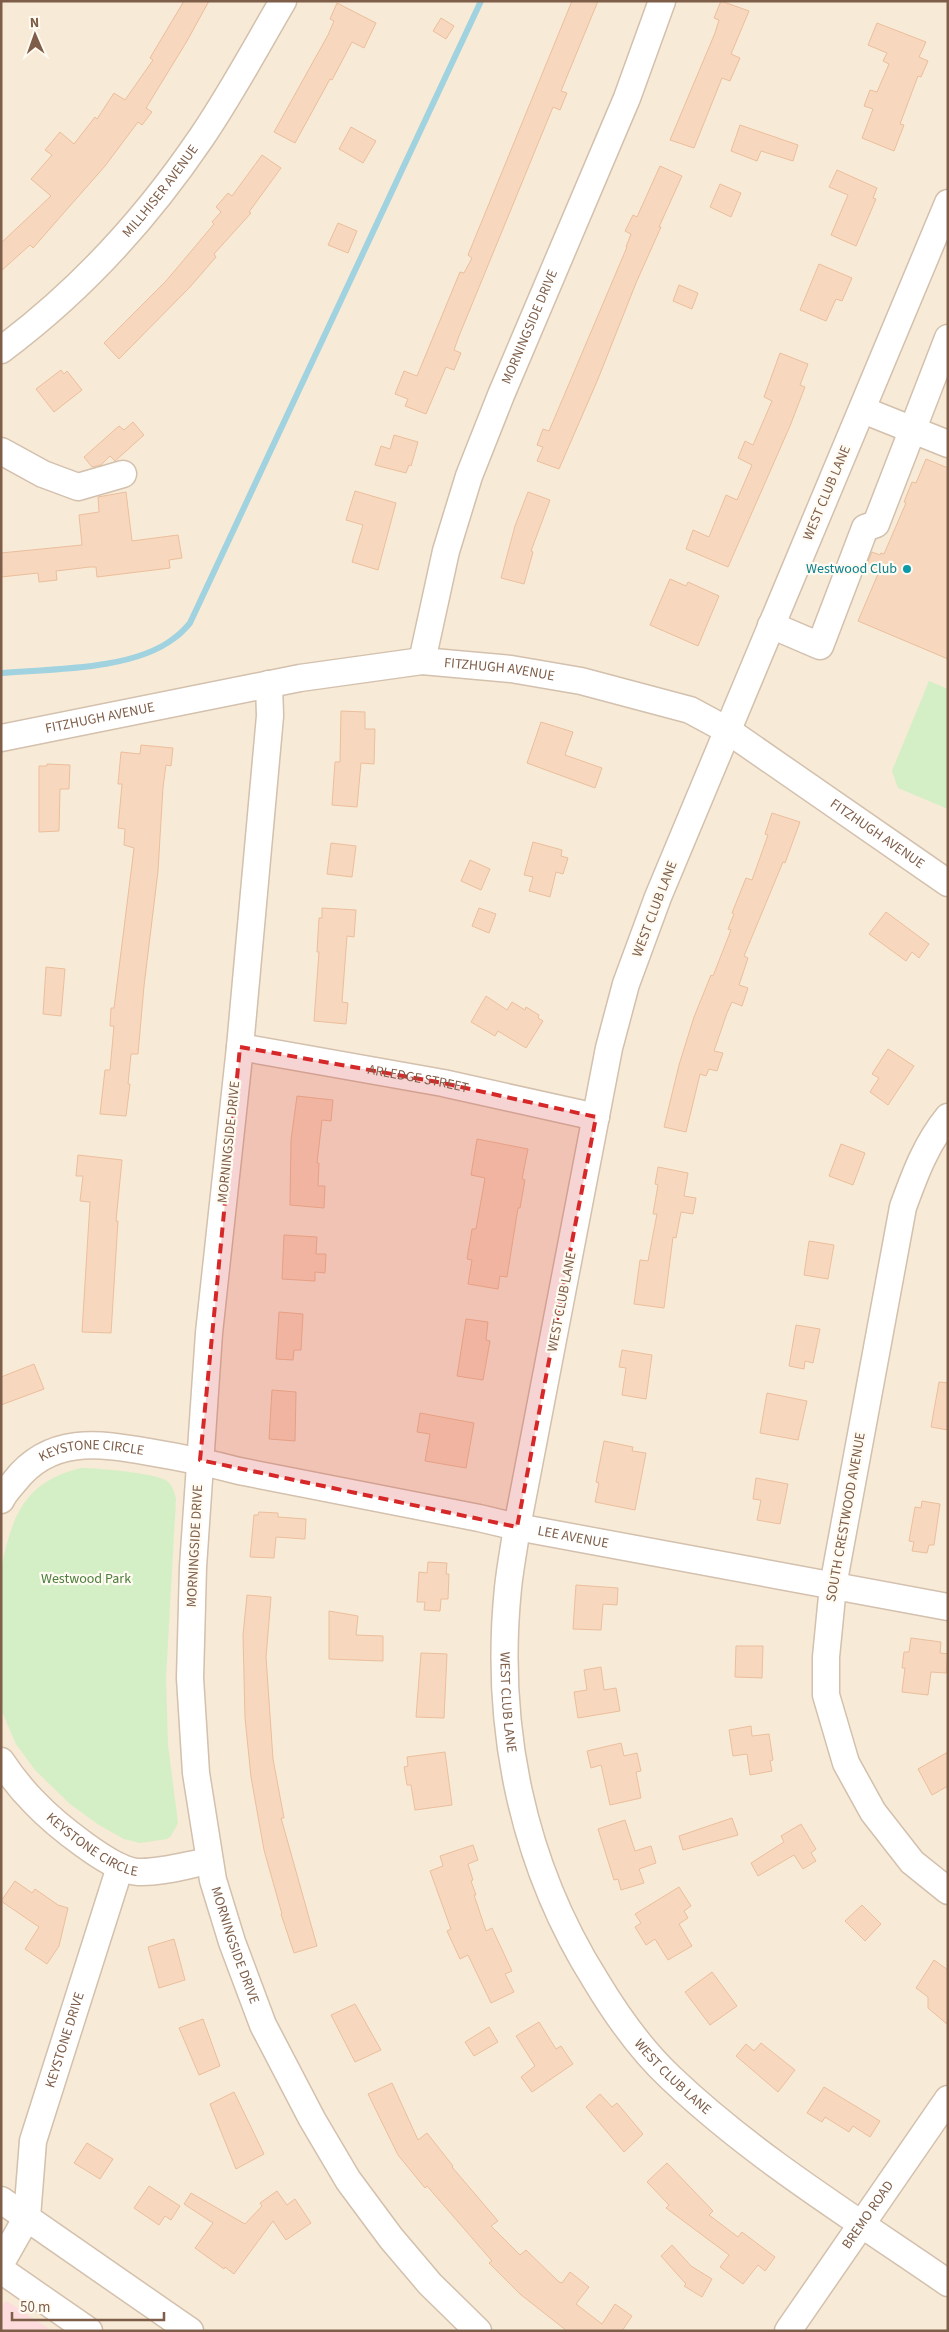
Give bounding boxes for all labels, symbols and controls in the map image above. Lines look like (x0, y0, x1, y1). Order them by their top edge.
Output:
north arrow (10, 10, 60, 60)
text: N (30, 13, 40, 33)
street label: MILLHISER AVENUE (118, 141, 204, 242)
street label: MORNINGSIDE DRIVE (497, 267, 563, 387)
street label: WEST CLUB LANE (798, 442, 856, 544)
place label: Westwood Club (806, 559, 897, 579)
marker: Westwood Club (901, 563, 913, 575)
street label: FITZHUGH AVENUE (443, 653, 556, 686)
street label: FITZHUGH AVENUE (44, 697, 157, 739)
street label: FITZHUGH AVENUE (826, 794, 929, 874)
street label: WEST CLUB LANE (628, 858, 682, 960)
street label: ARLEDGE STREET (366, 1060, 471, 1098)
street label: MORNINGSIDE DRIVE (213, 1080, 245, 1204)
street label: WEST CLUB LANE (543, 1250, 581, 1354)
street label: SOUTH CRESTWOOD AVENUE (821, 1431, 871, 1603)
street label: KEYSTONE CIRCLE (35, 1435, 146, 1467)
street label: MORNINGSIDE DRIVE (182, 1484, 208, 1608)
street label: LEE AVENUE (536, 1521, 610, 1554)
park label: Westwood Park (41, 1569, 131, 1589)
street label: WEST CLUB LANE (495, 1652, 522, 1754)
street label: KEYSTONE CIRCLE (42, 1808, 140, 1882)
street label: MORNINGSIDE DRIVE (206, 1884, 264, 2007)
street label: KEYSTONE DRIVE (40, 1989, 90, 2091)
street label: WEST CLUB LANE (629, 2035, 715, 2120)
street label: BREMO ROAD (837, 2177, 899, 2253)
scale bar (12, 2290, 165, 2322)
text: 50 m (20, 2297, 50, 2318)

